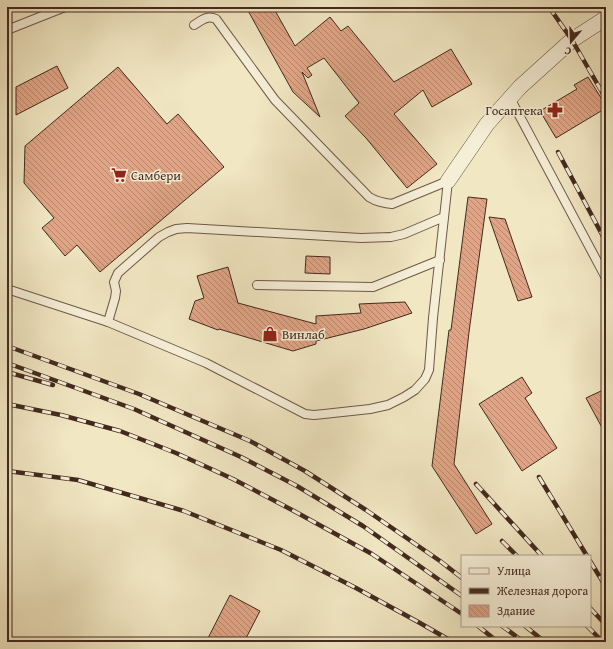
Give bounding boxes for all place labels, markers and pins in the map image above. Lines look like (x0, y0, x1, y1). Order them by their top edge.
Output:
place label: Госаптека (485, 101, 544, 120)
pharmacy icon: Госаптека (546, 101, 564, 119)
supermarket icon: Самбери (110, 166, 128, 184)
place label: Самбери (131, 166, 181, 185)
shop icon: Винлаб (261, 325, 279, 343)
place label: Винлаб (282, 325, 325, 344)

